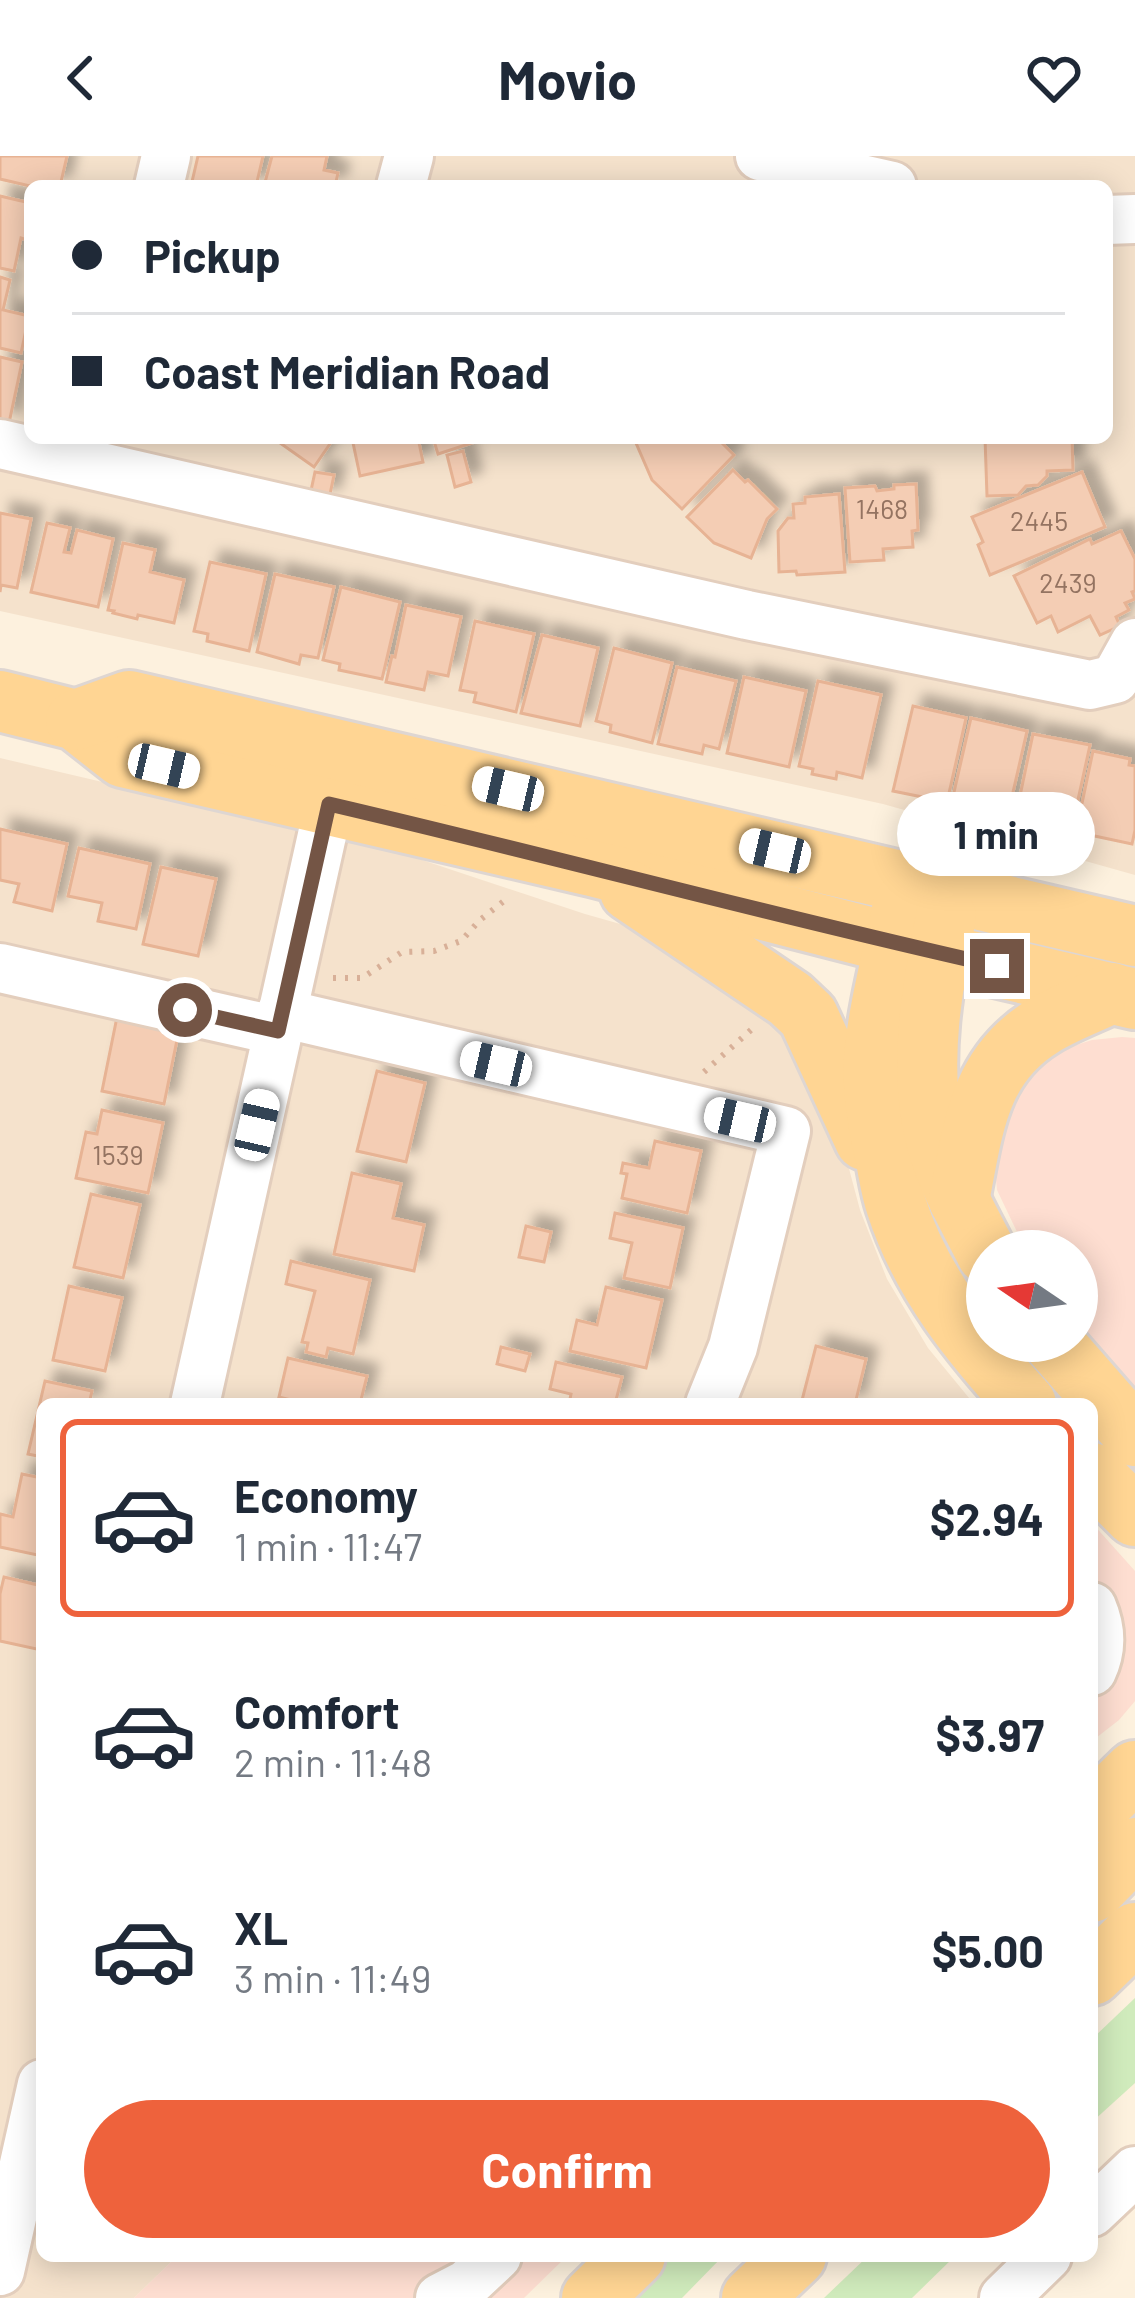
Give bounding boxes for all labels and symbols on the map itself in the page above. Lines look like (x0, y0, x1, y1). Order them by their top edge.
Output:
house number: 1468 (856, 492, 908, 524)
house number: 2445 (1010, 504, 1068, 536)
house number: 2439 (1039, 566, 1097, 598)
car (125, 740, 203, 792)
car (469, 763, 547, 815)
callout: 1 min (898, 792, 1096, 876)
car (736, 825, 814, 877)
route end (970, 939, 1024, 993)
route start (158, 983, 212, 1037)
car (457, 1038, 535, 1090)
car (231, 1086, 283, 1164)
car (701, 1094, 779, 1146)
house number: 1539 (92, 1138, 144, 1170)
north arrow (966, 1230, 1098, 1362)

